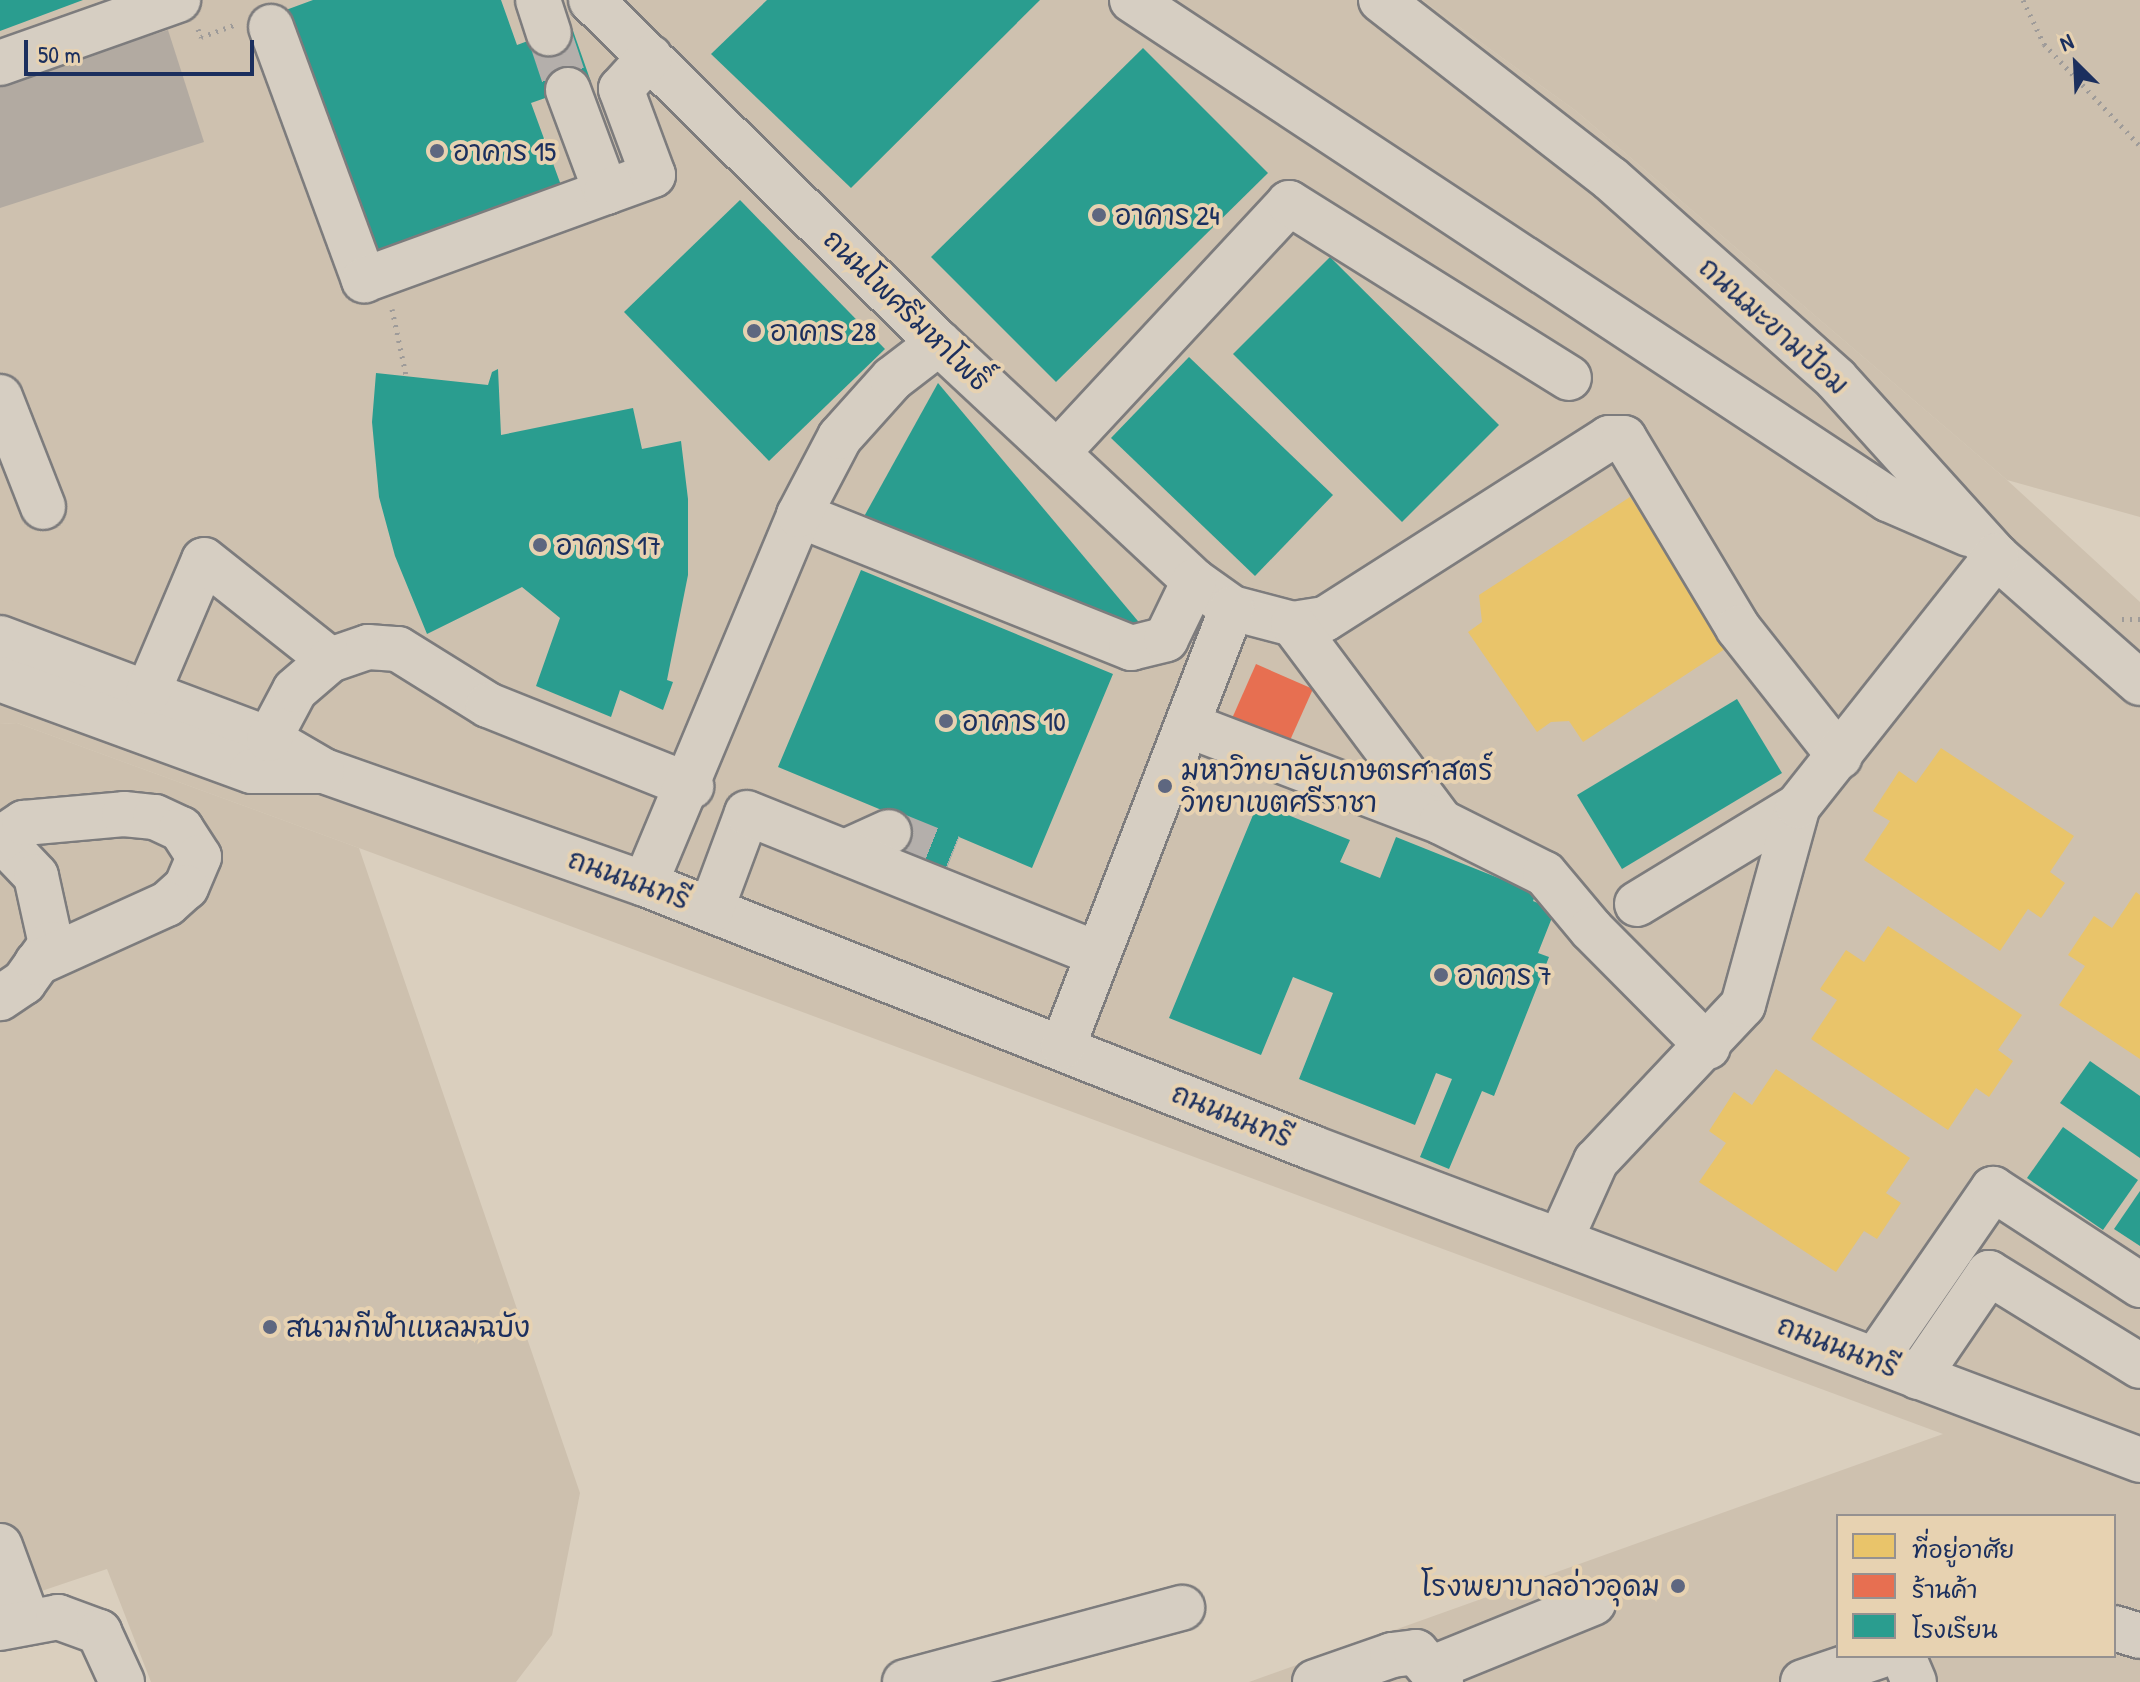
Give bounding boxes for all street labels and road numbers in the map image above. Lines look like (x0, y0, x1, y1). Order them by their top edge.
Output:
street label: ถนนโพศรีมหาโพธิ์ (817, 222, 997, 398)
street label: ถนนมะขามป้อม (1692, 250, 1856, 402)
street label: ถนนนนทรี (564, 842, 694, 916)
street label: ถนนนนทรี (1167, 1076, 1297, 1154)
street label: ถนนนนทรี (1773, 1308, 1903, 1384)

